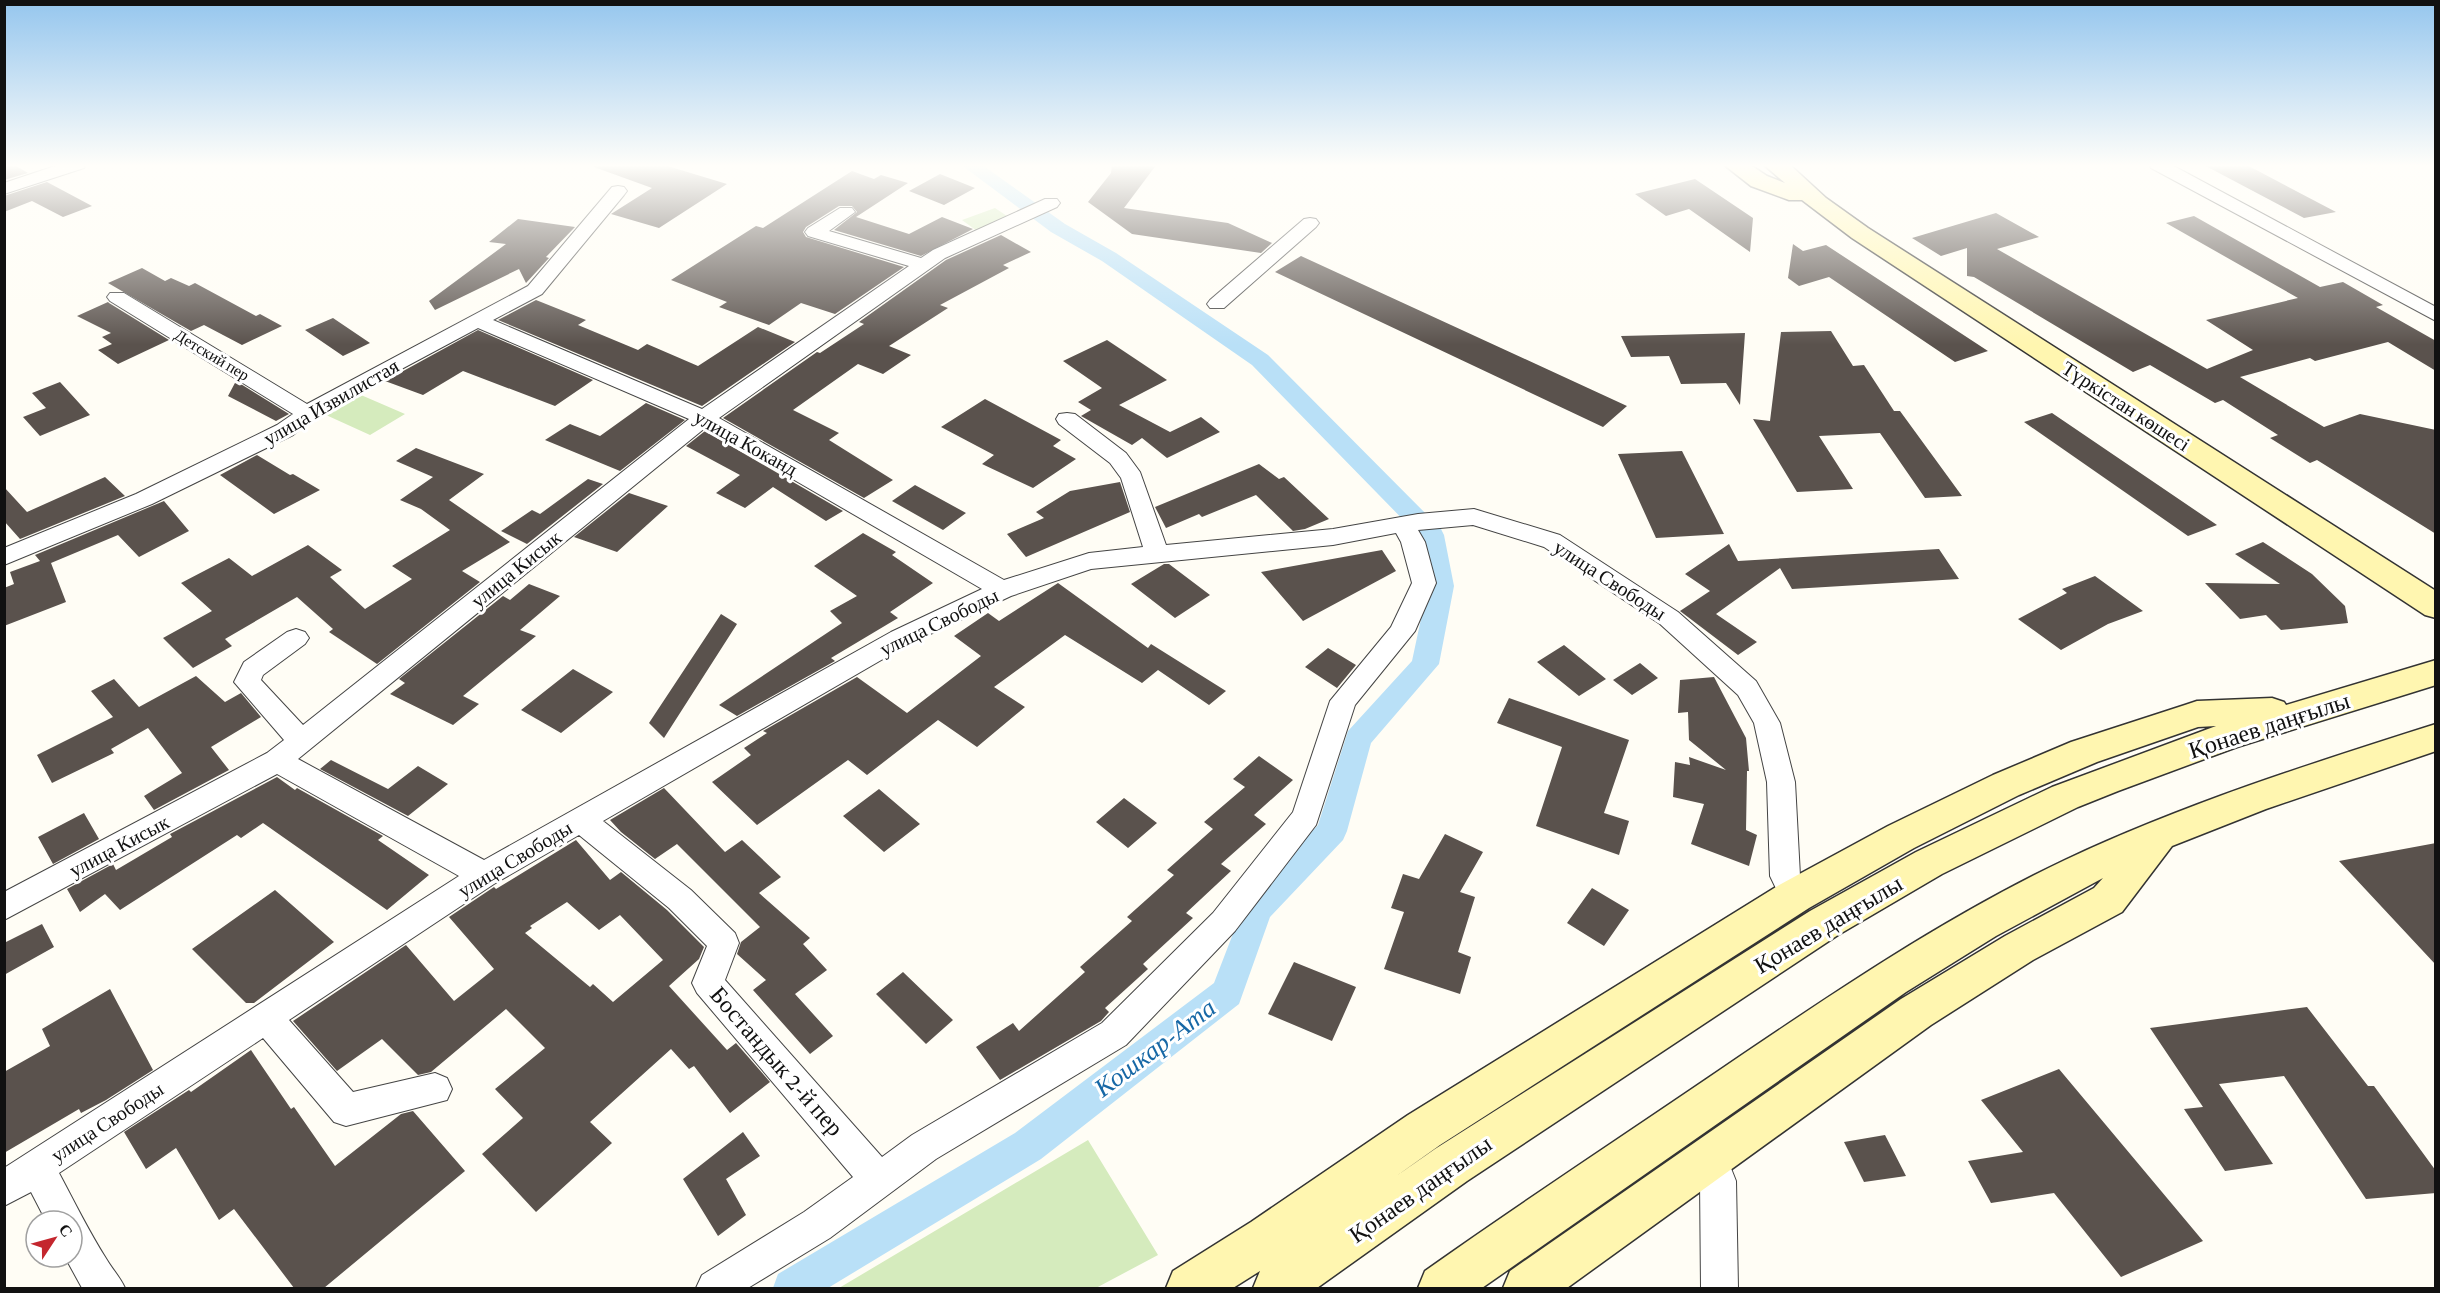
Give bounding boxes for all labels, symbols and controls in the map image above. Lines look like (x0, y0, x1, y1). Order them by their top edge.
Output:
street label: Детский пер (171, 326, 252, 385)
street label: улица Извилистая (260, 354, 403, 450)
street label: Түркістан көшесі (2058, 357, 2194, 457)
street label: улица Коканд (690, 406, 801, 481)
street label: улица Кисык (467, 526, 566, 613)
street label: улица Свободы (1549, 536, 1670, 625)
street label: улица Свободы (876, 584, 1002, 661)
street label: Қонаев даңғылы (2185, 686, 2353, 764)
street label: улица Кисык (66, 811, 173, 882)
street label: улица Свободы (454, 816, 576, 903)
street label: Қонаев даңғылы (1749, 869, 1907, 979)
street label: Бостандык 2-й пер (705, 981, 849, 1141)
water label: Кошкар-Ата (1088, 993, 1221, 1103)
street label: улица Свободы (47, 1078, 168, 1167)
street label: Қонаев даңғылы (1344, 1130, 1496, 1248)
north arrow (24, 1209, 84, 1269)
text: С (55, 1221, 76, 1240)

